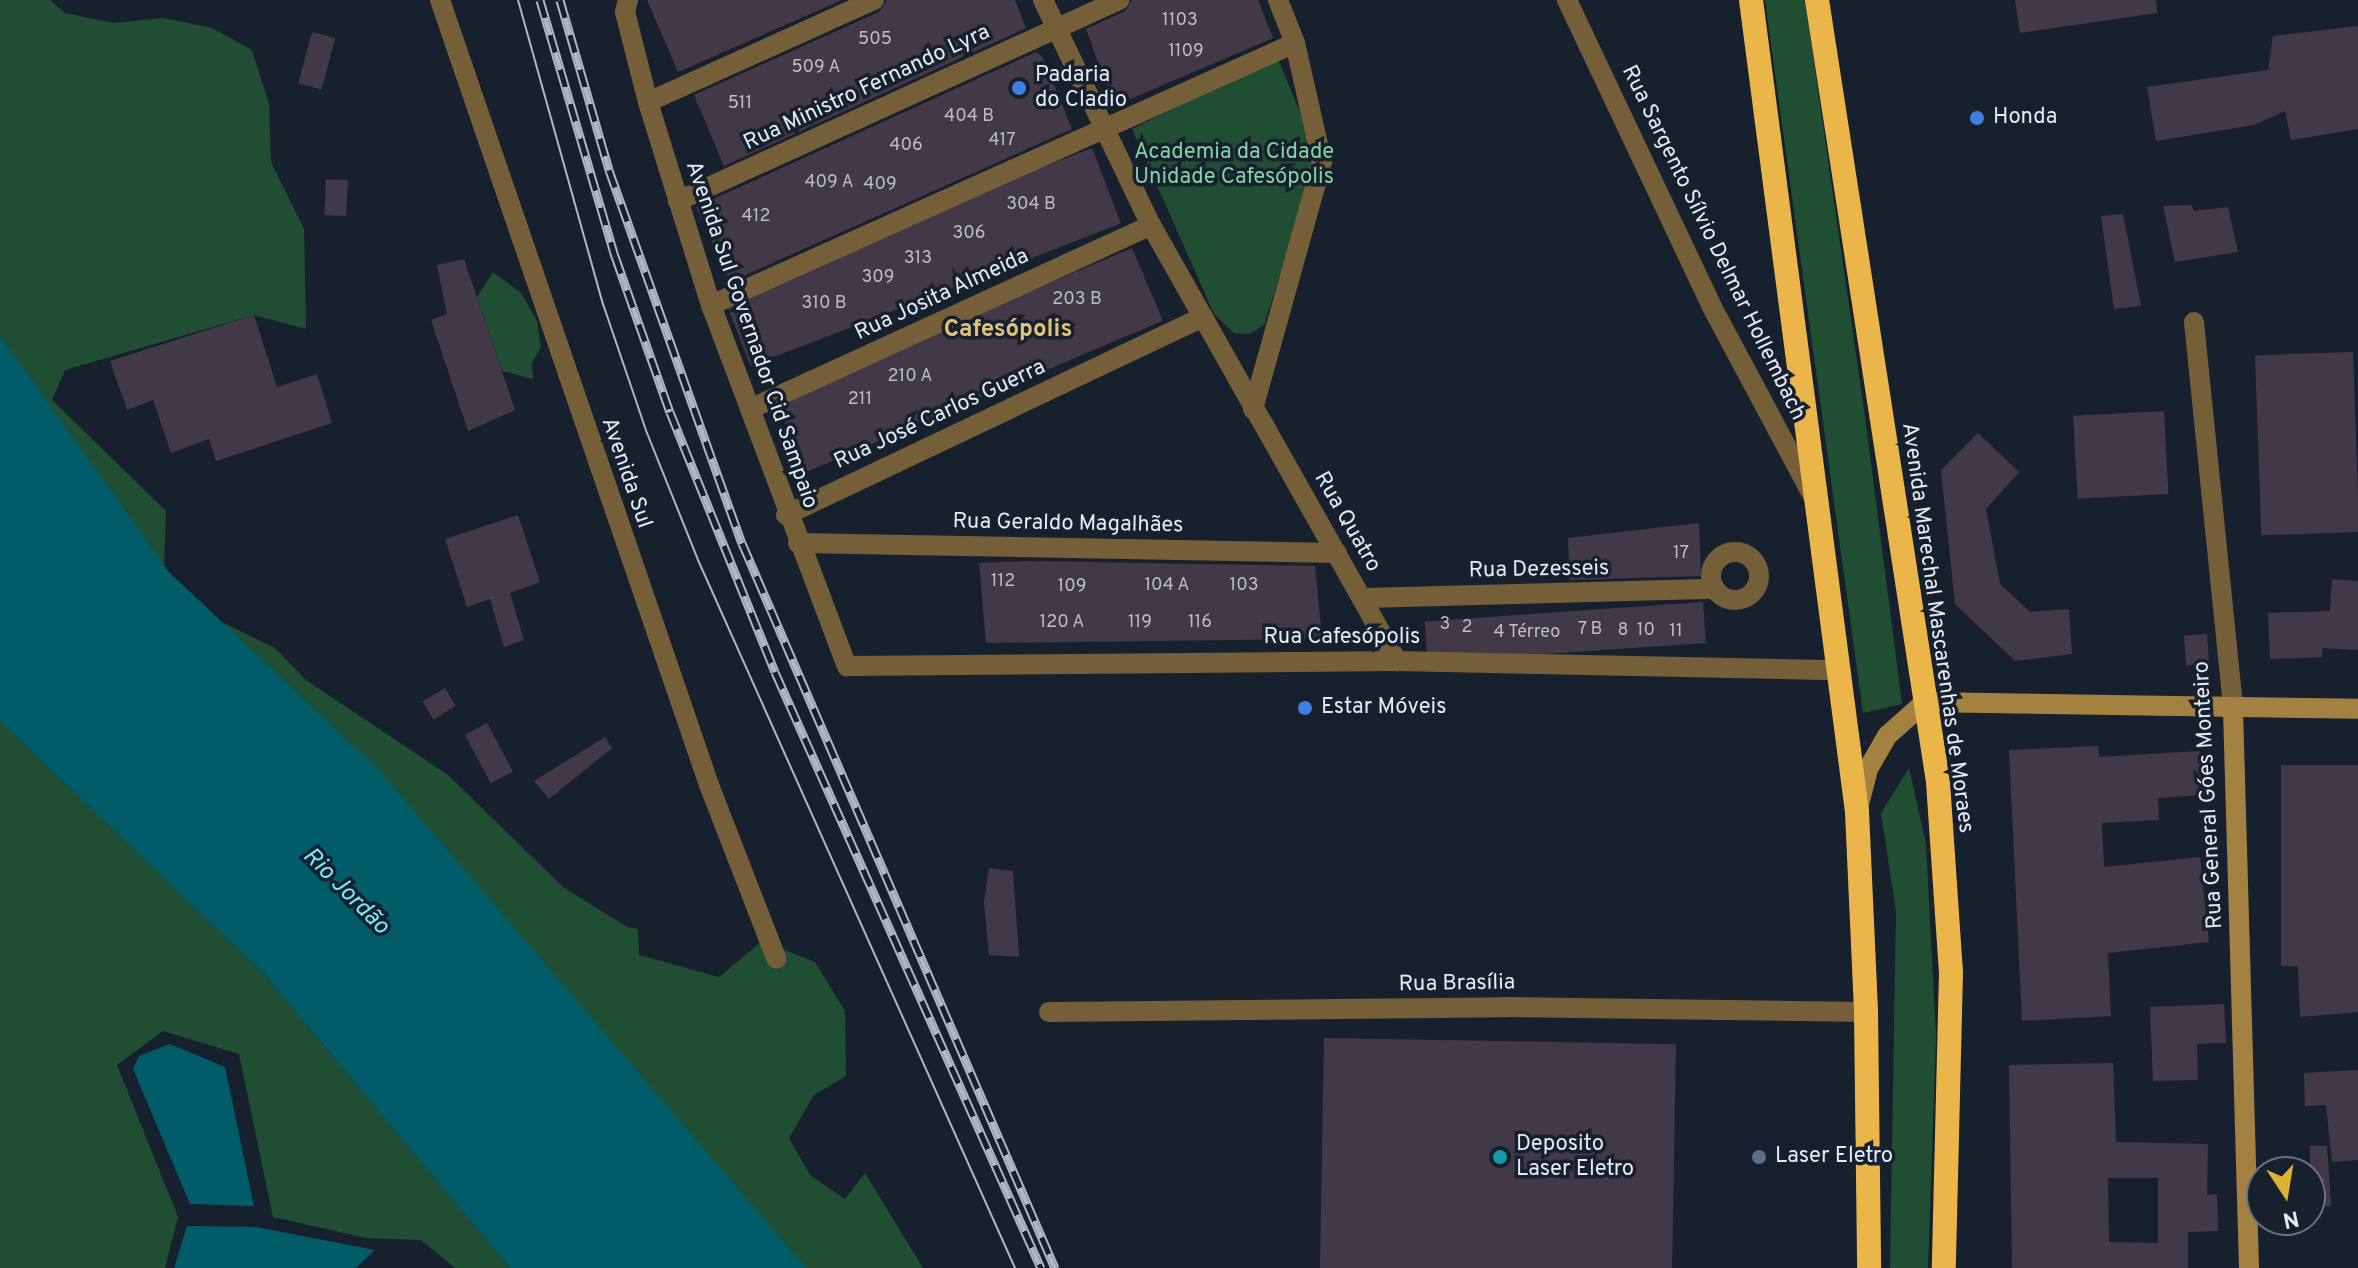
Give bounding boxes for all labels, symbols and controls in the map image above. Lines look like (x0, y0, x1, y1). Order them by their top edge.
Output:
house number: 1103 (1162, 10, 1198, 32)
street label: Rua Ministro Fernando Lyra (740, 19, 994, 157)
house number: 505 (858, 29, 892, 51)
house number: 1109 (1168, 41, 1204, 63)
house number: 509 A (791, 57, 841, 79)
street label: Rua Sargento Sílvio Delmar Hollembach (1615, 61, 1811, 425)
place label: Padaria do Cladio (1035, 62, 1127, 114)
marker: Padaria do Cladio (1010, 79, 1028, 97)
house number: 511 (728, 93, 752, 115)
place label: Honda (1993, 105, 2057, 131)
house number: 404 B (944, 106, 994, 128)
marker: Honda (1968, 109, 1986, 127)
house number: 417 (988, 130, 1016, 152)
house number: 406 (889, 135, 923, 157)
park label: Academia da Cidade Unidade Cafesópolis (1134, 139, 1334, 190)
street label: Avenida Sul Governador Cid Sampaio (679, 158, 823, 512)
house number: 409 A (804, 172, 854, 194)
house number: 409 (863, 174, 897, 196)
house number: 304 B (1006, 194, 1056, 216)
house number: 412 (742, 206, 770, 228)
house number: 306 (953, 223, 985, 245)
street label: Rua Josita Almeida (851, 243, 1033, 347)
house number: 313 (904, 248, 932, 270)
house number: 309 (862, 267, 894, 289)
house number: 203 B (1052, 289, 1102, 311)
house number: 310 B (801, 293, 847, 315)
district label: Cafesópolis (944, 317, 1072, 345)
street label: Rua José Carlos Guerra (830, 354, 1050, 476)
house number: 210 A (887, 366, 933, 388)
house number: 211 (848, 389, 872, 411)
street label: Avenida Sul (595, 414, 657, 532)
street label: Avenida Marechal Mascarenhas de Moraes (1895, 421, 1979, 835)
street label: Rua Quatro (1308, 467, 1386, 577)
street label: Rua Geraldo Magalhães (952, 509, 1184, 539)
house number: 17 (1673, 543, 1689, 565)
street label: Rua Dezesseis (1468, 556, 1610, 584)
house number: 112 (991, 571, 1015, 593)
house number: 104 A (1144, 575, 1190, 597)
house number: 103 (1229, 575, 1259, 597)
house number: 109 (1057, 576, 1087, 598)
house number: 120 A (1039, 612, 1085, 634)
house number: 119 (1128, 612, 1152, 634)
house number: 116 (1188, 612, 1212, 634)
house number: 3 (1440, 614, 1450, 636)
house number: 2 (1461, 617, 1473, 639)
house number: 7 B (1577, 619, 1603, 641)
house number: 8 (1618, 620, 1628, 642)
house number: 10 (1637, 620, 1655, 642)
house number: 11 (1669, 621, 1683, 643)
house number: 4 Térreo (1493, 622, 1561, 644)
street label: Rua Cafesópolis (1264, 625, 1420, 651)
street label: Rua General Góes Monteiro (2189, 660, 2229, 930)
place label: Estar Móveis (1321, 695, 1446, 721)
marker: Estar Móveis (1296, 699, 1314, 717)
water label: Rio Jordão (296, 843, 394, 941)
street label: Rua Brasília (1399, 970, 1515, 998)
place label: Deposito Laser Eletro (1516, 1131, 1634, 1182)
place label: Laser Eletro (1775, 1144, 1893, 1170)
marker: Deposito Laser Eletro (1491, 1148, 1509, 1166)
marker: Laser Eletro (1750, 1148, 1768, 1166)
north arrow (2246, 1156, 2326, 1236)
text: N (2280, 1203, 2301, 1233)

